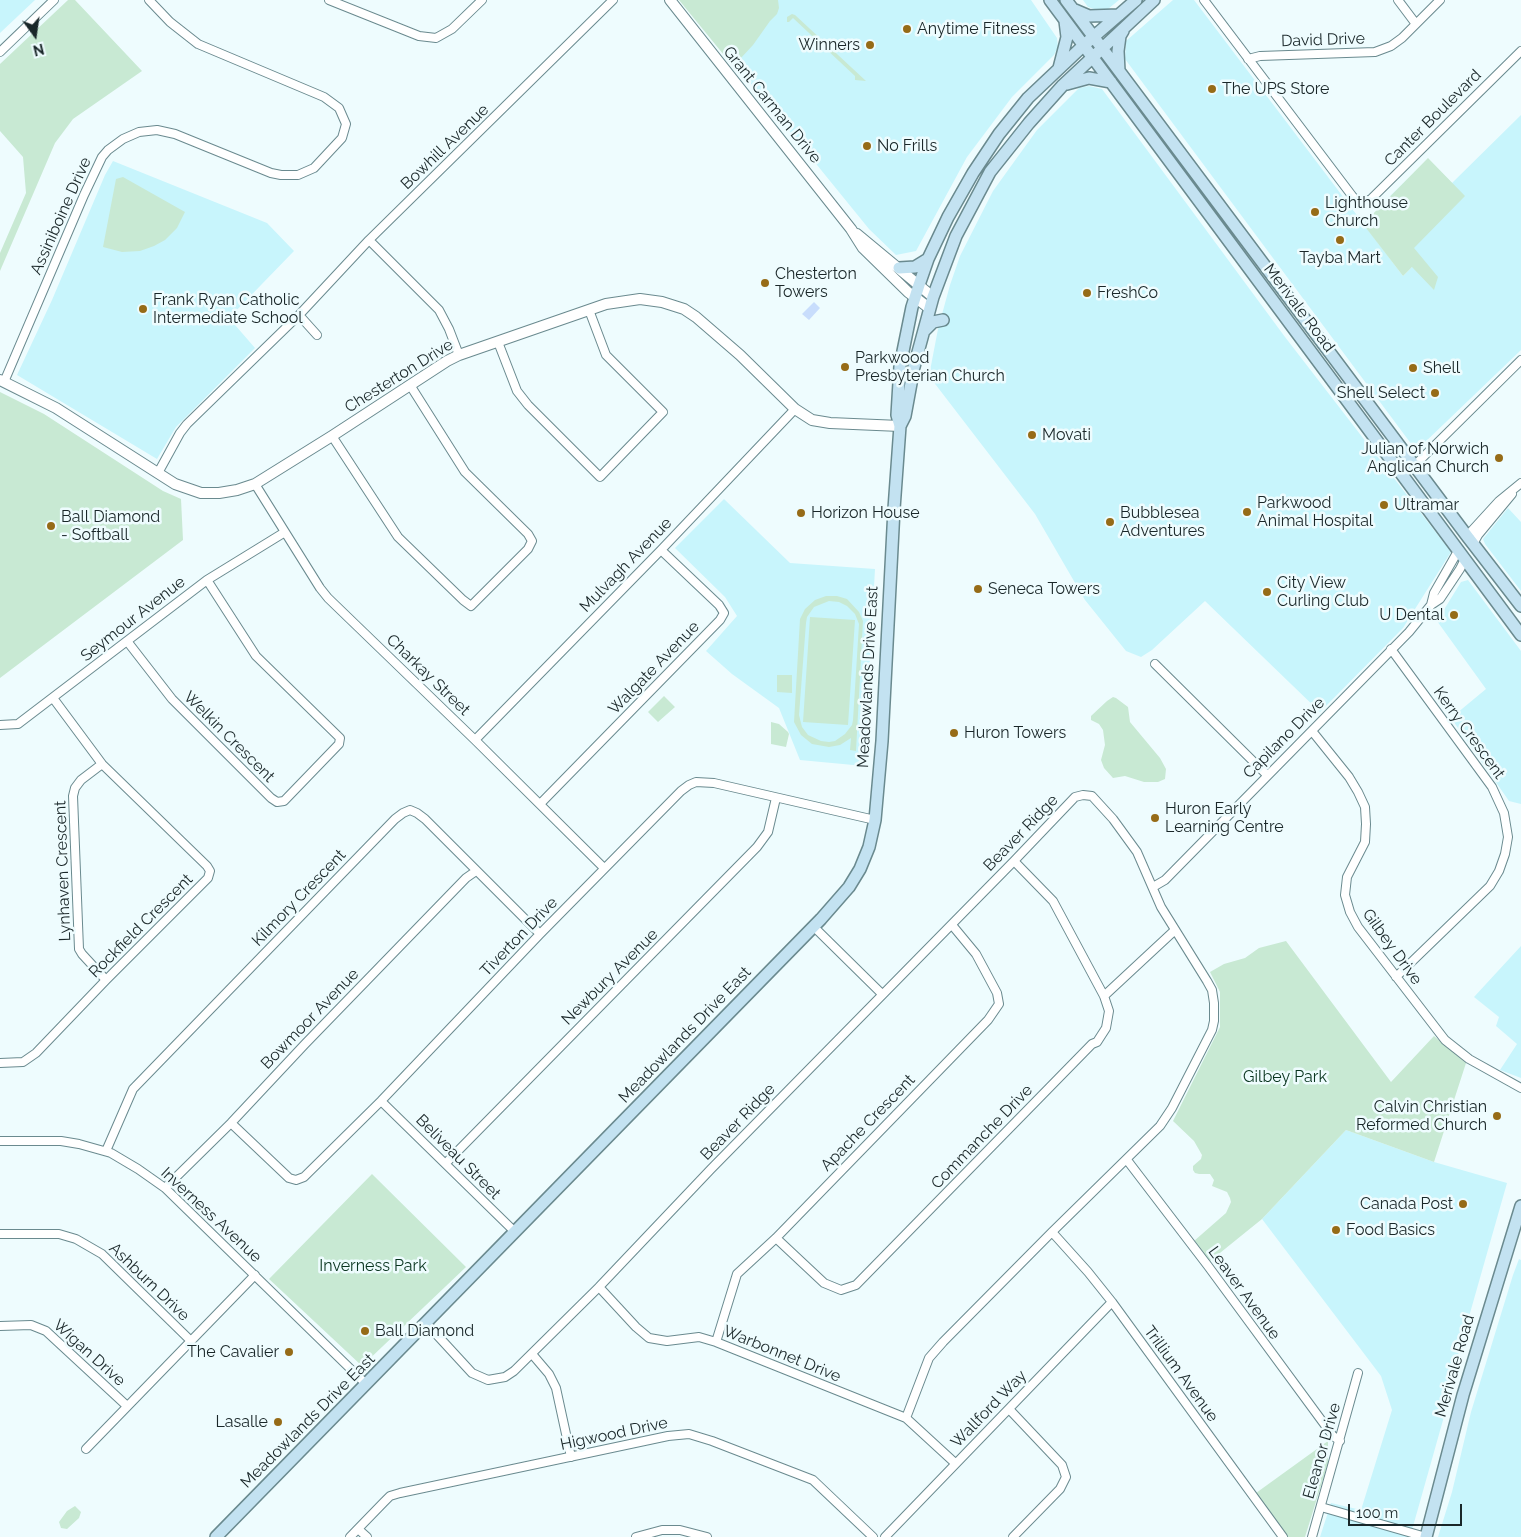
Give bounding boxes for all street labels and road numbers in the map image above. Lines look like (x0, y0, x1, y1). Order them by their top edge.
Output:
street label: David Drive (1281, 29, 1365, 51)
street label: Grant Carman Drive (719, 43, 825, 167)
street label: Canter Boulevard (1381, 66, 1485, 170)
street label: Bowhill Avenue (397, 100, 493, 194)
street label: Assiniboine Drive (27, 154, 95, 278)
street label: Merivale Road (1260, 260, 1338, 356)
street label: Chesterton Drive (341, 335, 457, 417)
street label: Mulvagh Avenue (576, 514, 676, 616)
street label: Seymour Avenue (77, 572, 189, 666)
street label: Meadowlands Drive East (854, 586, 882, 768)
street label: Walgate Avenue (605, 617, 703, 719)
street label: Charkay Street (382, 630, 474, 720)
street label: Kerry Crescent (1429, 683, 1509, 783)
street label: Welkin Crescent (179, 687, 279, 787)
street label: Capilano Drive (1239, 693, 1329, 783)
street label: Beaver Ridge (980, 791, 1062, 875)
street label: Lynhaven Crescent (51, 800, 75, 942)
street label: Kilmory Crescent (248, 846, 350, 950)
street label: Rockfield Crescent (85, 870, 197, 982)
street label: Tiverton Drive (476, 893, 562, 981)
street label: Gilbey Drive (1358, 905, 1426, 989)
street label: Newbury Avenue (558, 925, 662, 1029)
street label: Meadowlands Drive East (615, 963, 755, 1107)
street label: Bowmoor Avenue (257, 965, 363, 1073)
street label: Apache Crescent (817, 1071, 919, 1175)
street label: Beaver Ridge (697, 1080, 779, 1164)
street label: Commanche Drive (927, 1081, 1037, 1193)
street label: Beliveau Street (412, 1111, 504, 1203)
street label: Inverness Avenue (157, 1163, 265, 1267)
street label: Ashburn Drive (105, 1239, 193, 1325)
street label: Leaver Avenue (1204, 1243, 1284, 1343)
street label: Merivale Road (1431, 1313, 1479, 1419)
street label: Wigan Drive (49, 1316, 129, 1390)
street label: Warbonnet Drive (720, 1322, 844, 1386)
street label: Trillium Avenue (1140, 1322, 1222, 1426)
street label: Meadowlands Drive East (237, 1350, 379, 1492)
street label: Wallford Way (947, 1366, 1031, 1452)
street label: Eleanor Drive (1299, 1401, 1345, 1501)
street label: Higwood Drive (559, 1413, 669, 1455)

